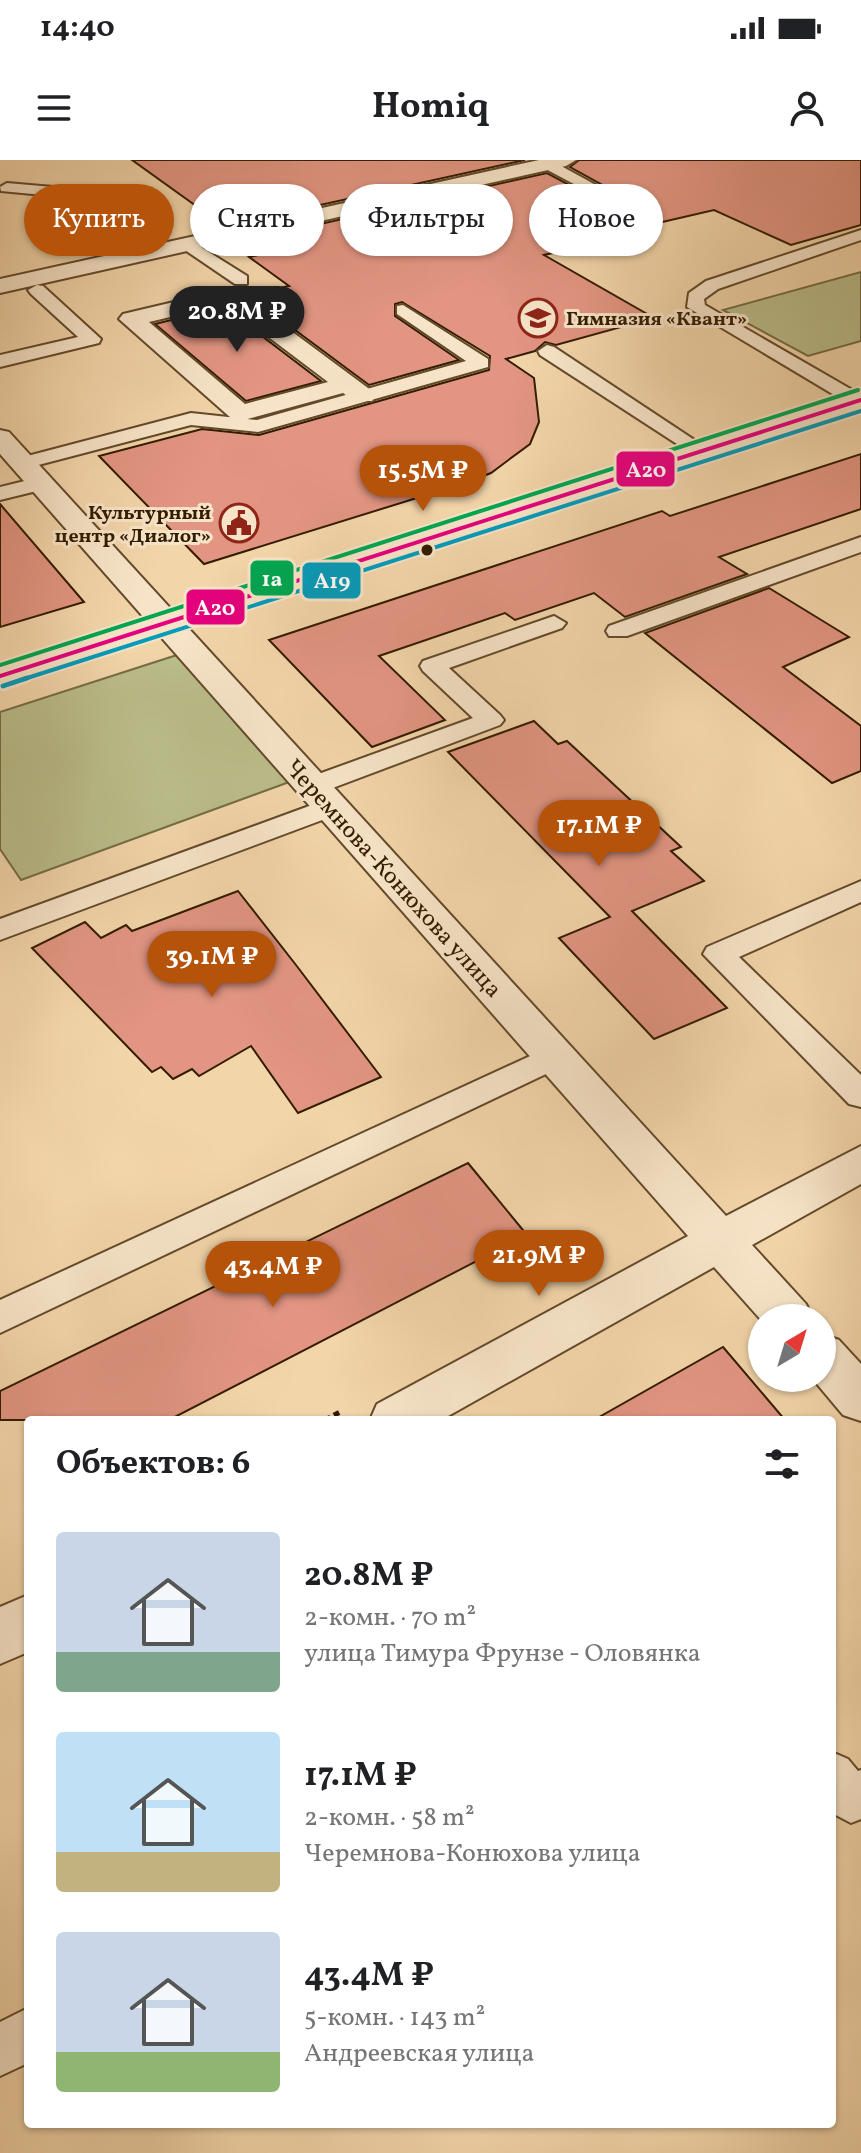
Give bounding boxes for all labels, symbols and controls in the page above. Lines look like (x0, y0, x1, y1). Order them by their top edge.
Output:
text: 14:40 (40, 7, 115, 49)
text: Homiq (372, 83, 489, 133)
icon: menu (32, 86, 76, 130)
icon: person (785, 86, 829, 130)
chip: Купить (24, 184, 174, 256)
chip: Снять (190, 184, 324, 256)
chip: Фильтры (340, 184, 513, 256)
chip: Новое (529, 184, 663, 256)
pin: 20.8M ₽ (163, 286, 311, 354)
text: 20.8M ₽ (187, 294, 287, 330)
school or university icon: Гимназия «Квант» (517, 297, 559, 339)
place label: Гимназия «Квант» (566, 306, 747, 334)
pin: 15.5M ₽ (349, 445, 497, 513)
line badge: А20 (615, 450, 676, 488)
text: 15.5M ₽ (378, 453, 468, 489)
text: А20 (626, 456, 666, 487)
place label: Культурный центр «Диалог» (55, 500, 211, 551)
public building icon: Культурный центр «Диалог» (218, 502, 260, 544)
unlabelled marker (419, 542, 435, 558)
line badge: 1a (249, 559, 295, 597)
line badge: A19 (301, 561, 362, 600)
text: 1a (262, 565, 282, 596)
text: A19 (314, 567, 350, 598)
line badge: А20 (185, 588, 246, 626)
text: А20 (195, 594, 235, 625)
street label: Черемнова-Конюхова улица (276, 753, 509, 1006)
pin: 17.1M ₽ (525, 800, 673, 868)
text: 17.1M ₽ (556, 808, 642, 844)
pin: 39.1M ₽ (138, 931, 286, 999)
text: 39.1M ₽ (165, 939, 259, 975)
pin: 21.9M ₽ (465, 1230, 613, 1298)
text: 21.9M ₽ (492, 1238, 586, 1274)
pin: 43.4M ₽ (199, 1241, 347, 1309)
text: 43.4M ₽ (223, 1249, 323, 1285)
north arrow (748, 1304, 836, 1392)
map controls (748, 1304, 836, 1392)
text: Объектов: 6 (56, 1441, 251, 1488)
icon: filters (760, 1442, 804, 1486)
text: 20.8M ₽ (304, 1553, 434, 1600)
icon: home (120, 1564, 216, 1660)
text: 2-комн. · 70 m² (304, 1600, 476, 1636)
text: улица Тимура Фрунзе - Оловянка (304, 1636, 701, 1672)
text: 17.1M ₽ (304, 1753, 417, 1800)
icon: home (120, 1764, 216, 1860)
text: 2-комн. · 58 m² (304, 1800, 475, 1836)
text: Черемнова-Конюхова улица (304, 1836, 641, 1872)
text: 43.4M ₽ (304, 1953, 434, 2000)
icon: home (120, 1964, 216, 2060)
text: 5-комн. · 143 m² (304, 2000, 485, 2036)
text: Андреевская улица (304, 2036, 534, 2072)

